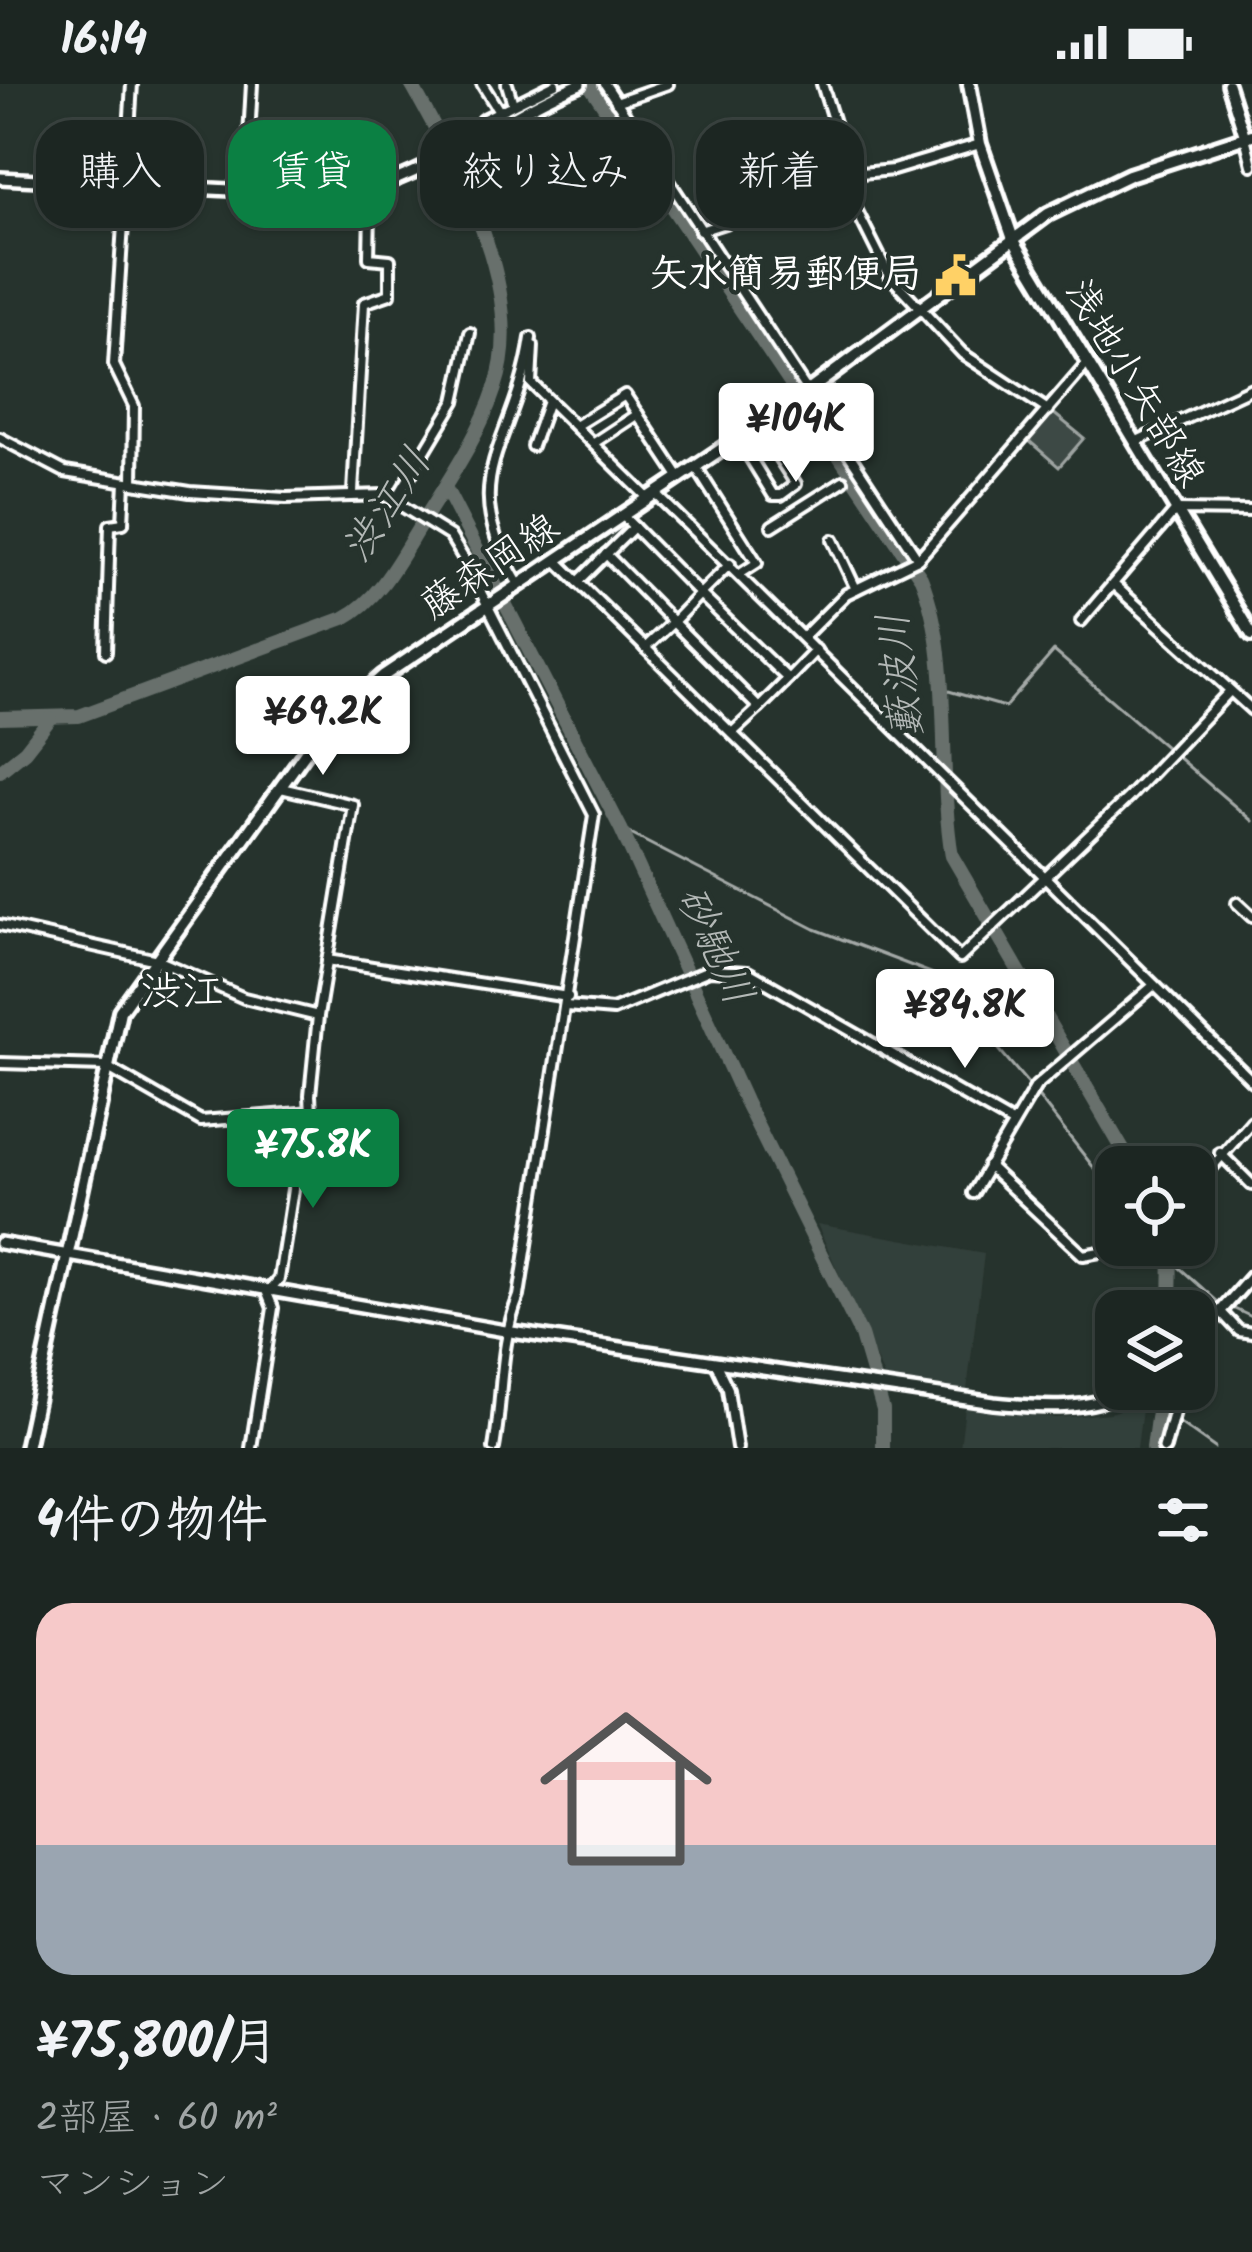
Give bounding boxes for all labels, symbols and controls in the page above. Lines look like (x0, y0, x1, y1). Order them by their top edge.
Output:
text: 16:14 (60, 6, 147, 78)
chip: 購入 (36, 120, 204, 228)
chip: 賃貸 (228, 120, 396, 228)
chip: 絞り込み (420, 120, 672, 228)
chip: 新着 (696, 120, 864, 228)
place label: 矢水簡易郵便局 (649, 245, 922, 307)
public building icon: 矢水簡易郵便局 (933, 253, 979, 299)
street label: 浅地小矢部線 (1046, 268, 1220, 500)
pin: ¥104K (712, 383, 880, 485)
text: ¥104K (746, 391, 846, 453)
water label: 渋江川 (326, 435, 450, 577)
street label: 藤森岡線 (409, 499, 573, 637)
water label: 藪波川 (861, 608, 943, 742)
pin: ¥69.2K (225, 676, 421, 778)
text: ¥69.2K (263, 684, 383, 746)
water label: 砂馳川 (656, 875, 770, 1017)
district label: 渋江 (140, 960, 224, 1027)
pin: ¥84.8K (867, 969, 1063, 1071)
text: ¥84.8K (903, 977, 1027, 1039)
pin: ¥75.8K (215, 1109, 411, 1211)
text: ¥75.8K (254, 1117, 372, 1179)
map controls (1095, 1146, 1215, 1410)
button: locate (1095, 1146, 1215, 1266)
button: layers (1095, 1290, 1215, 1410)
text: 4件の物件 (36, 1482, 268, 1563)
icon: filters (1150, 1487, 1216, 1553)
icon: home (518, 1681, 734, 1897)
text: ¥75,800/月 (36, 2004, 278, 2085)
text: 2部屋 · 60 m² (36, 2089, 277, 2151)
text: マンション (36, 2155, 229, 2217)

